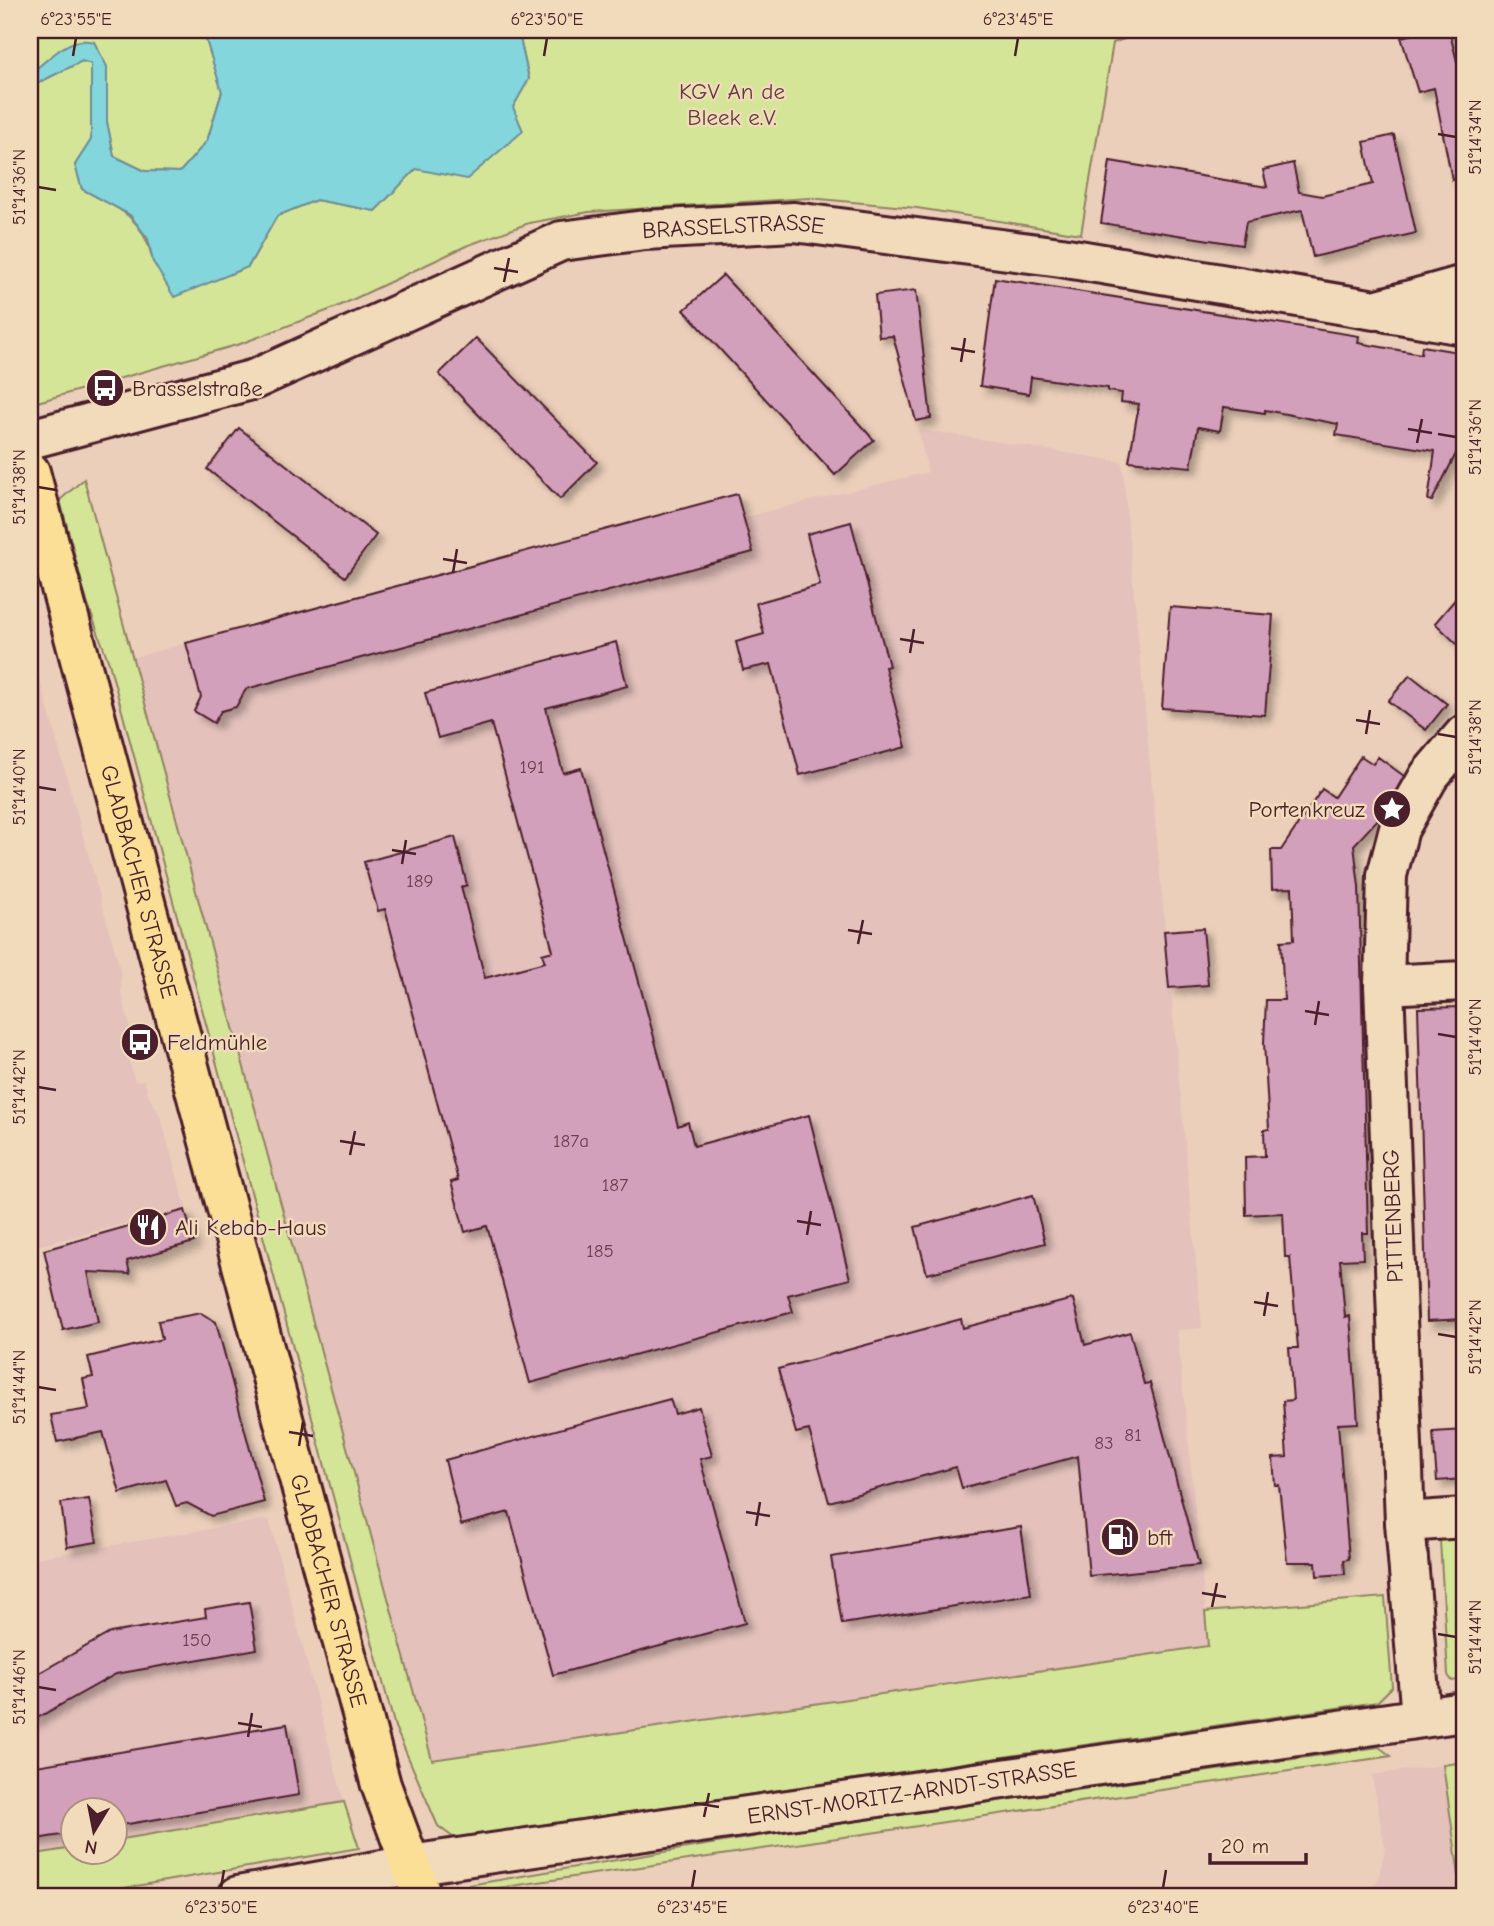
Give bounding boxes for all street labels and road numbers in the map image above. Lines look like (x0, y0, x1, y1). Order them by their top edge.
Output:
street label: BRASSELSTRASSE (641, 208, 827, 244)
street label: GLADBACHER STRASSE (95, 762, 184, 1001)
street label: PITTENBERG (1377, 1149, 1409, 1283)
street label: GLADBACHER STRASSE (285, 1471, 373, 1711)
street label: ERNST-MORITZ-ARNDT-STRASSE (745, 1755, 1079, 1829)

